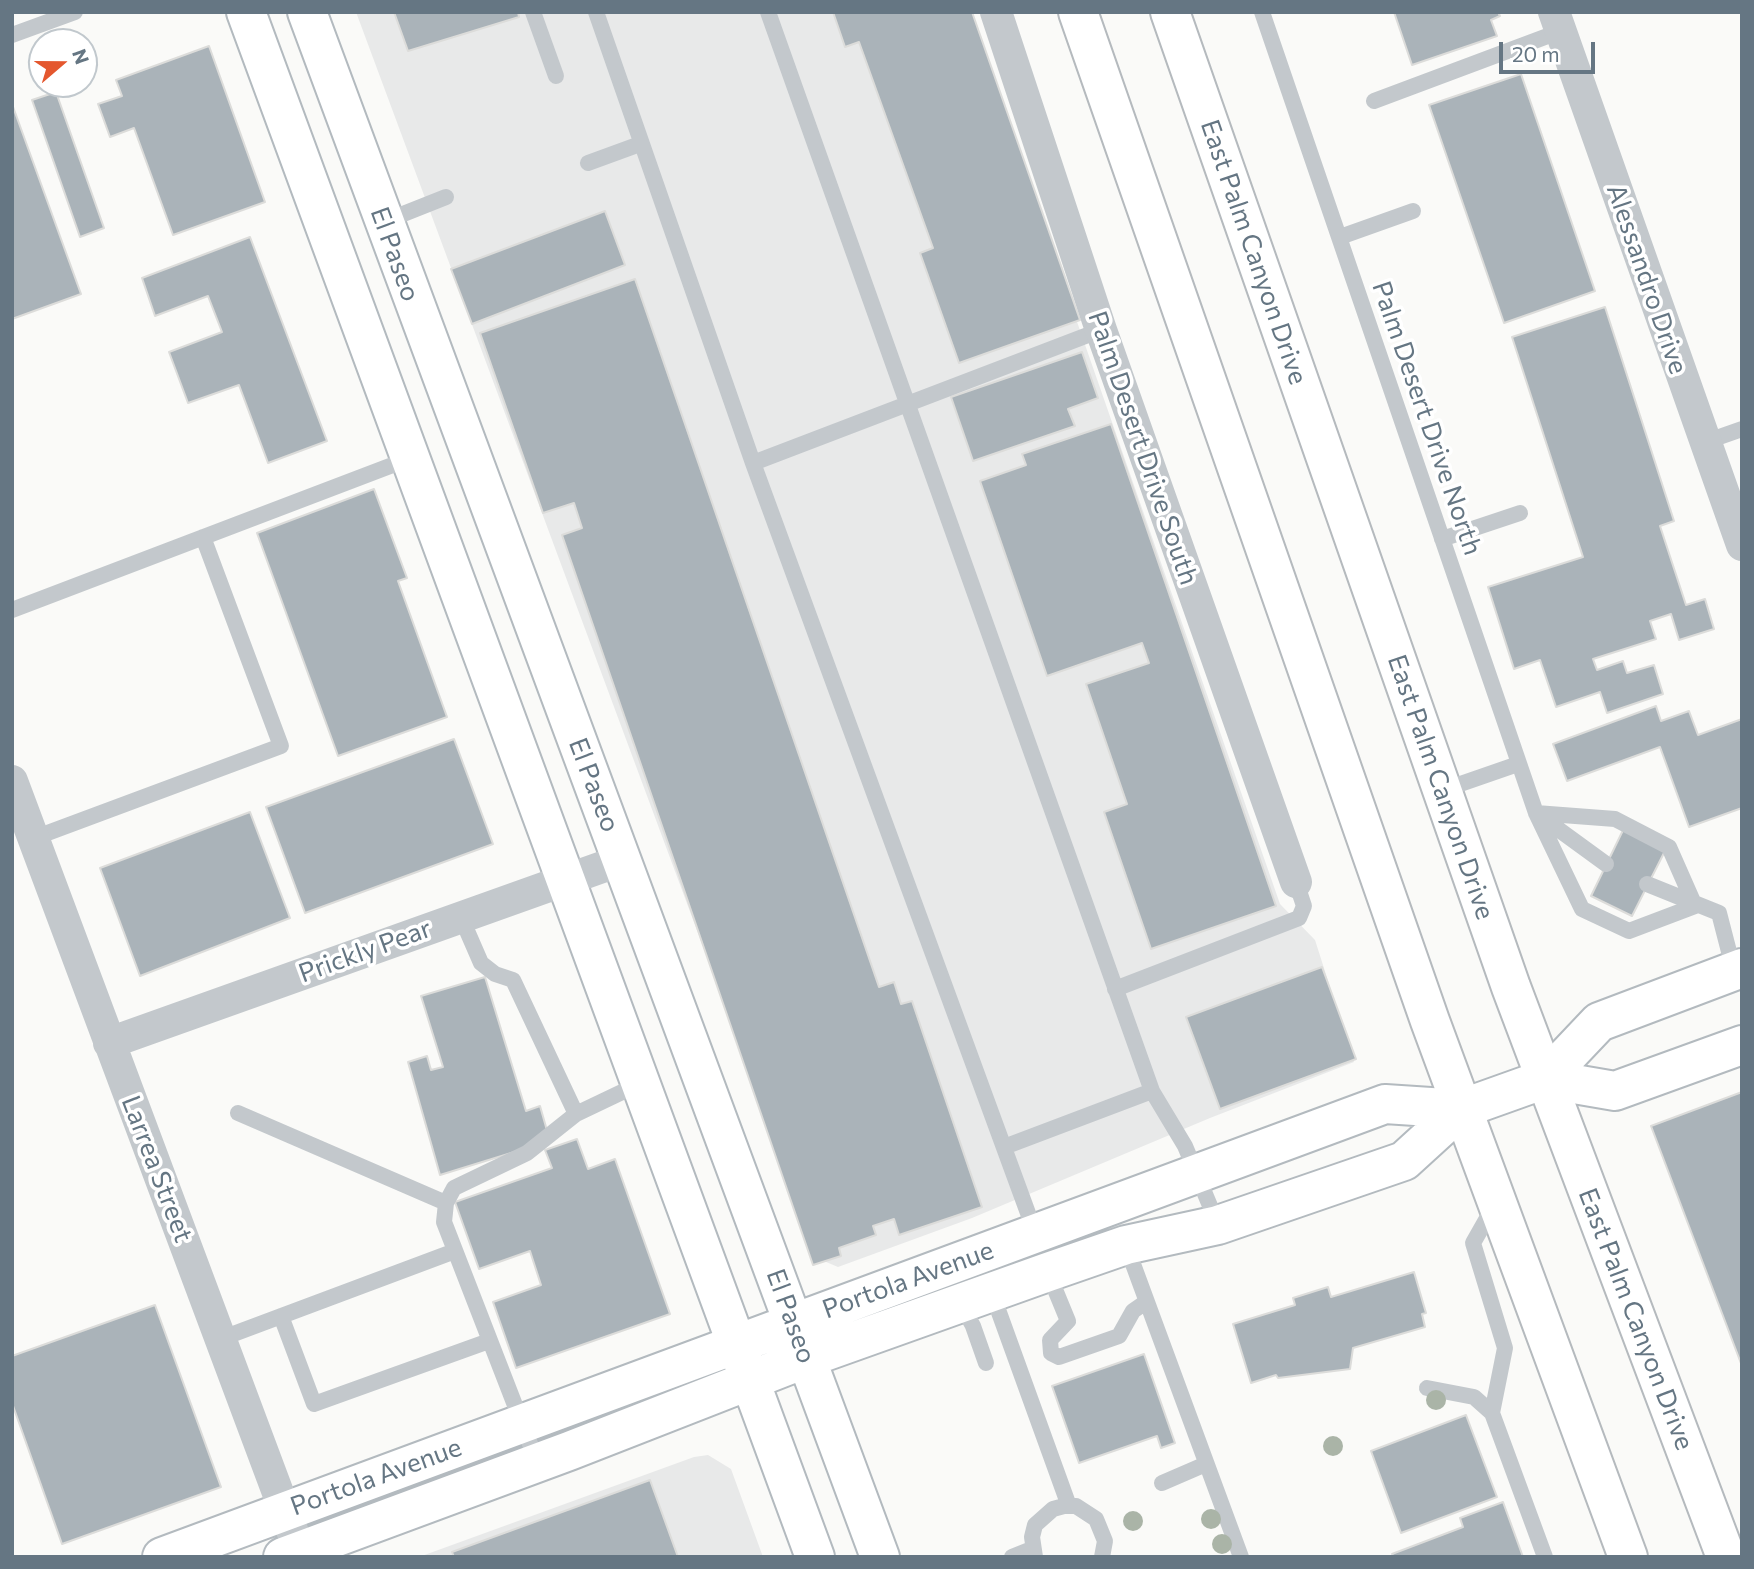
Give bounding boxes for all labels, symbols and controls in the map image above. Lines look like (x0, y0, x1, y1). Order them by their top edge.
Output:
north arrow (28, 28, 98, 98)
scale bar (1502, 28, 1598, 72)
text: 20 m (1512, 41, 1560, 66)
text: N (68, 46, 95, 67)
street label: East Palm Canyon Drive (1194, 116, 1314, 388)
street label: Alessandro Drive (1600, 180, 1694, 378)
street label: El Paseo (364, 203, 426, 305)
street label: Palm Desert Drive North (1365, 277, 1489, 559)
street label: Palm Desert Drive South (1081, 307, 1205, 589)
street label: East Palm Canyon Drive (1381, 651, 1501, 923)
street label: El Paseo (562, 734, 626, 836)
street label: Prickly Pear (294, 913, 436, 989)
street label: Larrea Street (115, 1091, 199, 1247)
street label: East Palm Canyon Drive (1572, 1184, 1700, 1454)
street label: Portola Avenue (818, 1235, 998, 1325)
street label: El Paseo (760, 1265, 822, 1367)
street label: Portola Avenue (286, 1432, 466, 1522)

